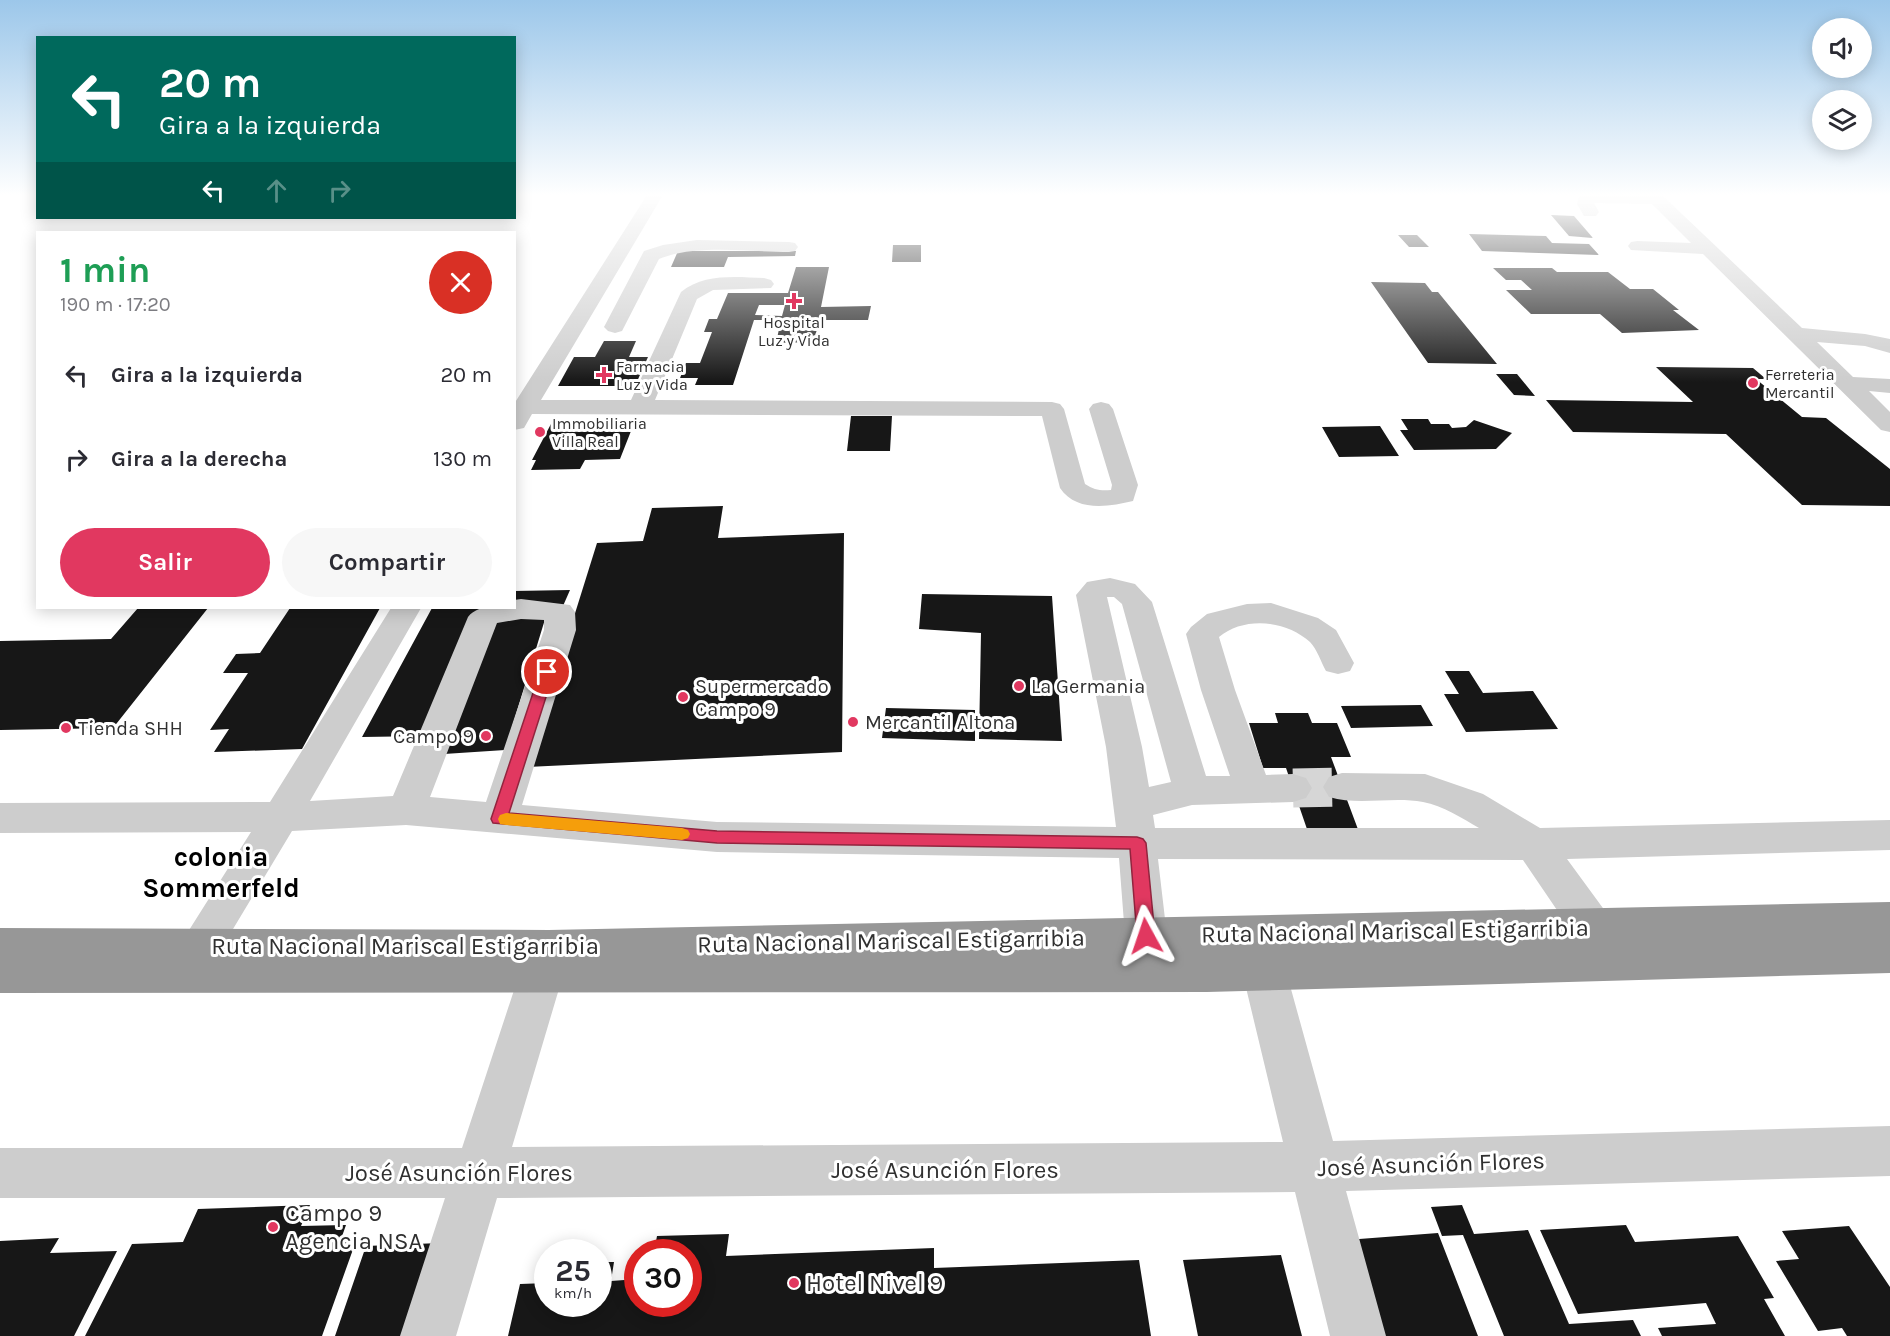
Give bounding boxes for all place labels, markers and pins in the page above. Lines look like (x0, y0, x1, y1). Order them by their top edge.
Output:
marker: Hospital Luz y Vida (785, 292, 803, 310)
place label: Hospital Luz y Vida (758, 313, 830, 350)
place label: Farmacia Luz y Vida (616, 357, 688, 394)
place label: Ferreteria Mercantil (1765, 365, 1835, 402)
marker: Farmacia Luz y Vida (597, 368, 611, 382)
marker: Ferreteria Mercantil (1746, 376, 1760, 390)
place label: Immobiliaria Villa Real (552, 414, 647, 451)
marker: Immobiliaria Villa Real (533, 425, 547, 439)
pin (521, 646, 572, 697)
place label: Supermercado Campo 9 (695, 675, 829, 721)
place label: La Germania (1031, 675, 1145, 698)
marker: La Germania (1012, 679, 1026, 693)
marker: Supermercado Campo 9 (676, 690, 690, 704)
place label: Mercantil Altona (865, 711, 1015, 734)
marker: Mercantil Altona (846, 715, 860, 729)
place label: Tienda SHH (78, 717, 183, 740)
marker: Tienda SHH (59, 721, 73, 735)
place label: Campo 9 (393, 725, 474, 748)
marker: Campo 9 (479, 729, 493, 743)
place label: Campo 9 Agencia NSA (285, 1199, 423, 1255)
marker: Campo 9 Agencia NSA (266, 1220, 280, 1234)
place label: Hotel Nivel 9 (806, 1269, 943, 1297)
marker: Hotel Nivel 9 (787, 1276, 801, 1290)

